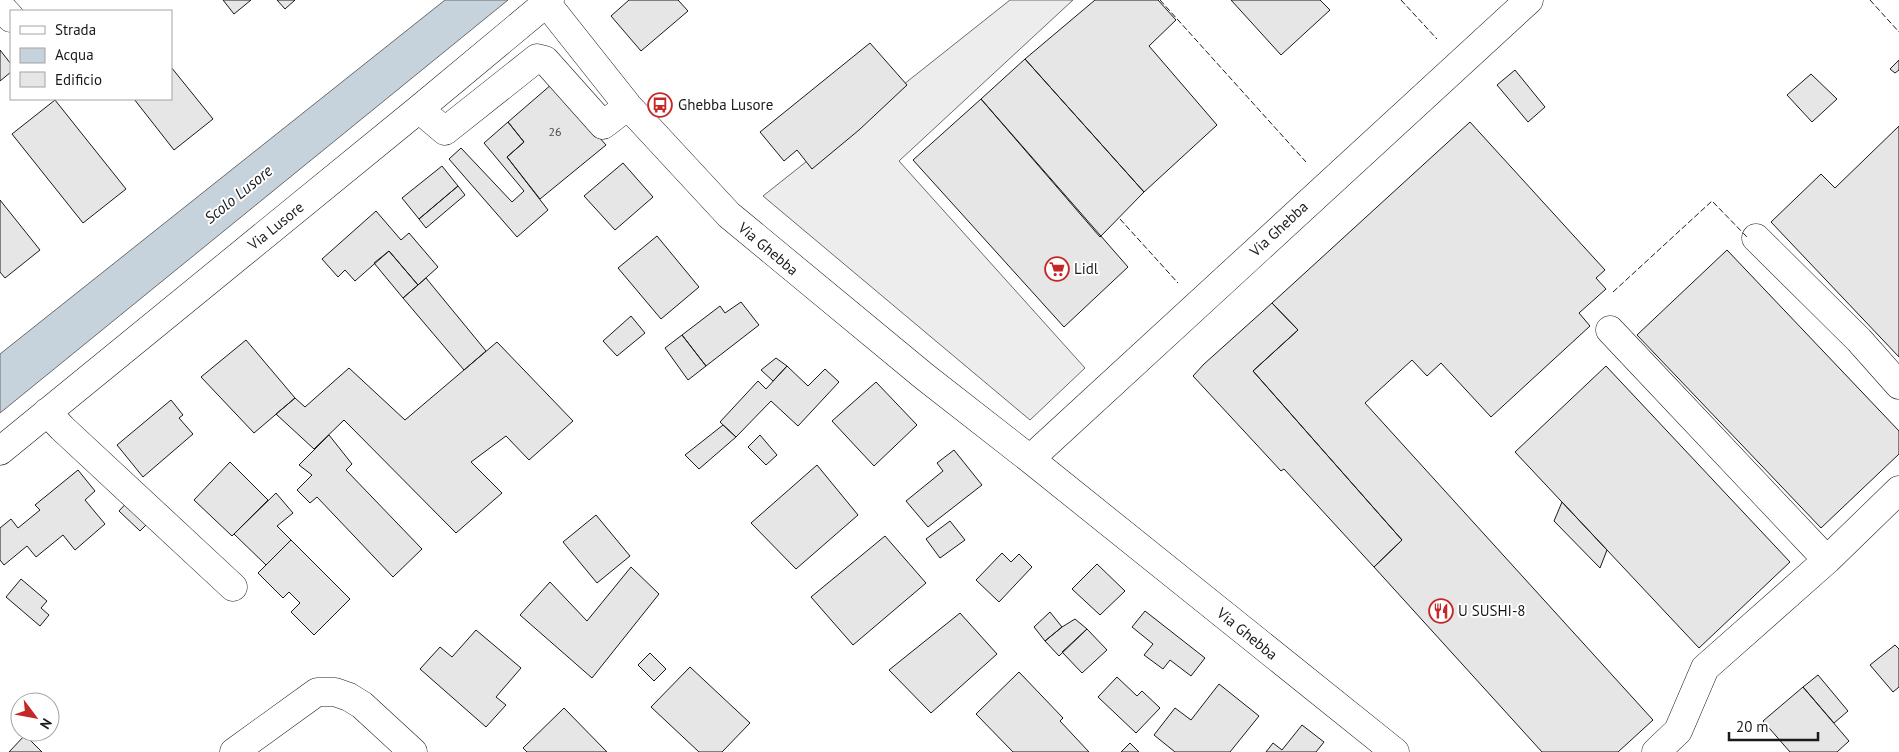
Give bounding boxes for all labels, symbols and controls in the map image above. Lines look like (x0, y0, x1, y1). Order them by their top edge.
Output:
legend (10, 10, 172, 100)
text: Strada (55, 20, 96, 39)
text: Acqua (55, 45, 94, 64)
text: Edificio (55, 70, 102, 89)
bus stop icon: Ghebba Lusore (647, 92, 673, 118)
place label: Ghebba Lusore (678, 95, 773, 114)
house number: 26 (548, 124, 562, 139)
water label: Scolo Lusore (200, 160, 277, 228)
street label: Via Lusore (243, 197, 308, 255)
street label: Via Ghebba (1245, 197, 1312, 261)
street label: Via Ghebba (734, 217, 802, 279)
supermarket icon: Lidl (1044, 256, 1070, 282)
place label: Lidl (1074, 259, 1099, 278)
restaurant icon: U SUSHI-8 (1428, 598, 1454, 624)
place label: U SUSHI-8 (1458, 601, 1526, 620)
street label: Via Ghebba (1212, 603, 1282, 664)
north arrow (10, 692, 60, 742)
scale bar (1729, 710, 1818, 742)
text: N (36, 715, 56, 733)
text: 20 m (1736, 717, 1769, 736)

